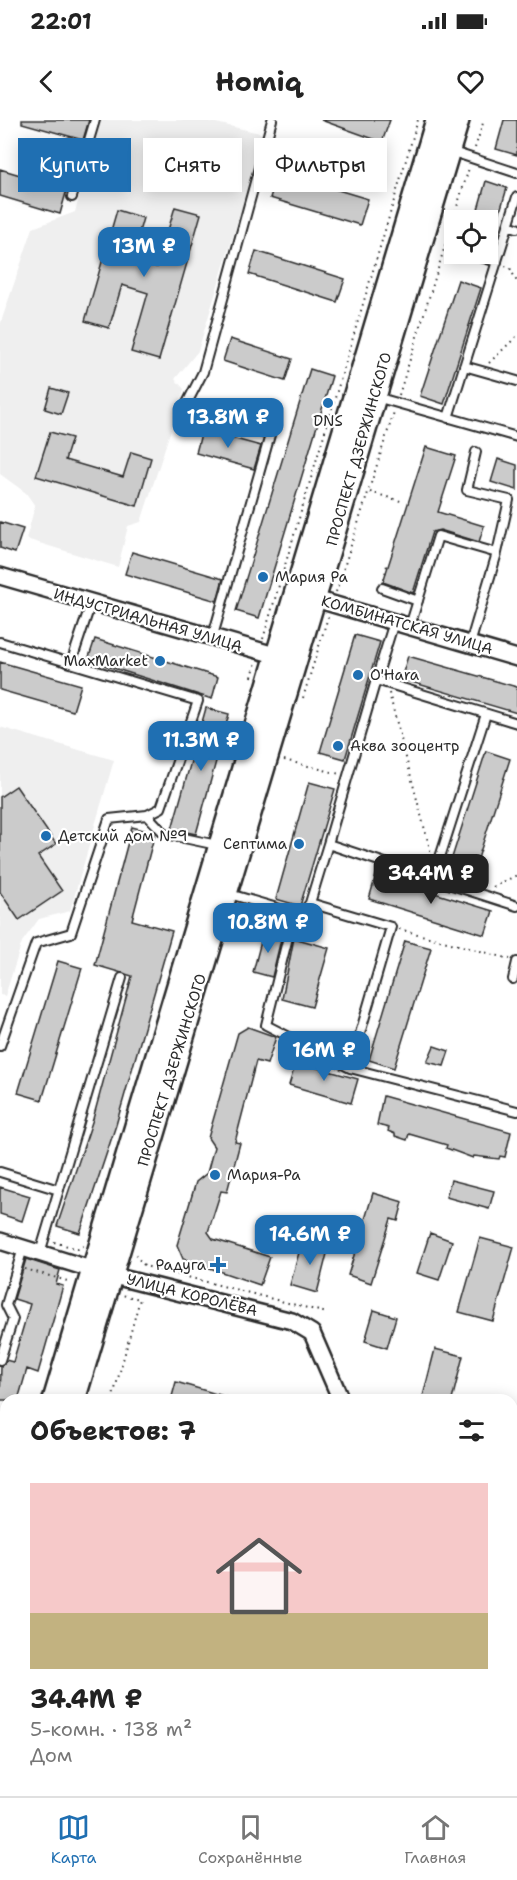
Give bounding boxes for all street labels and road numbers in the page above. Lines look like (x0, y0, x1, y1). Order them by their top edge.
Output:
street label: ПРОСПЕКТ ДЗЕРЖИНСКОГО (322, 350, 396, 548)
street label: ИНДУСТРИАЛЬНАЯ УЛИЦА (51, 583, 245, 657)
street label: КОМБИНАТСКАЯ УЛИЦА (319, 591, 495, 659)
street label: ПРОСПЕКТ ДЗЕРЖИНСКОГО (133, 971, 211, 1169)
street label: УЛИЦА КОРОЛЁВА (125, 1269, 259, 1321)

